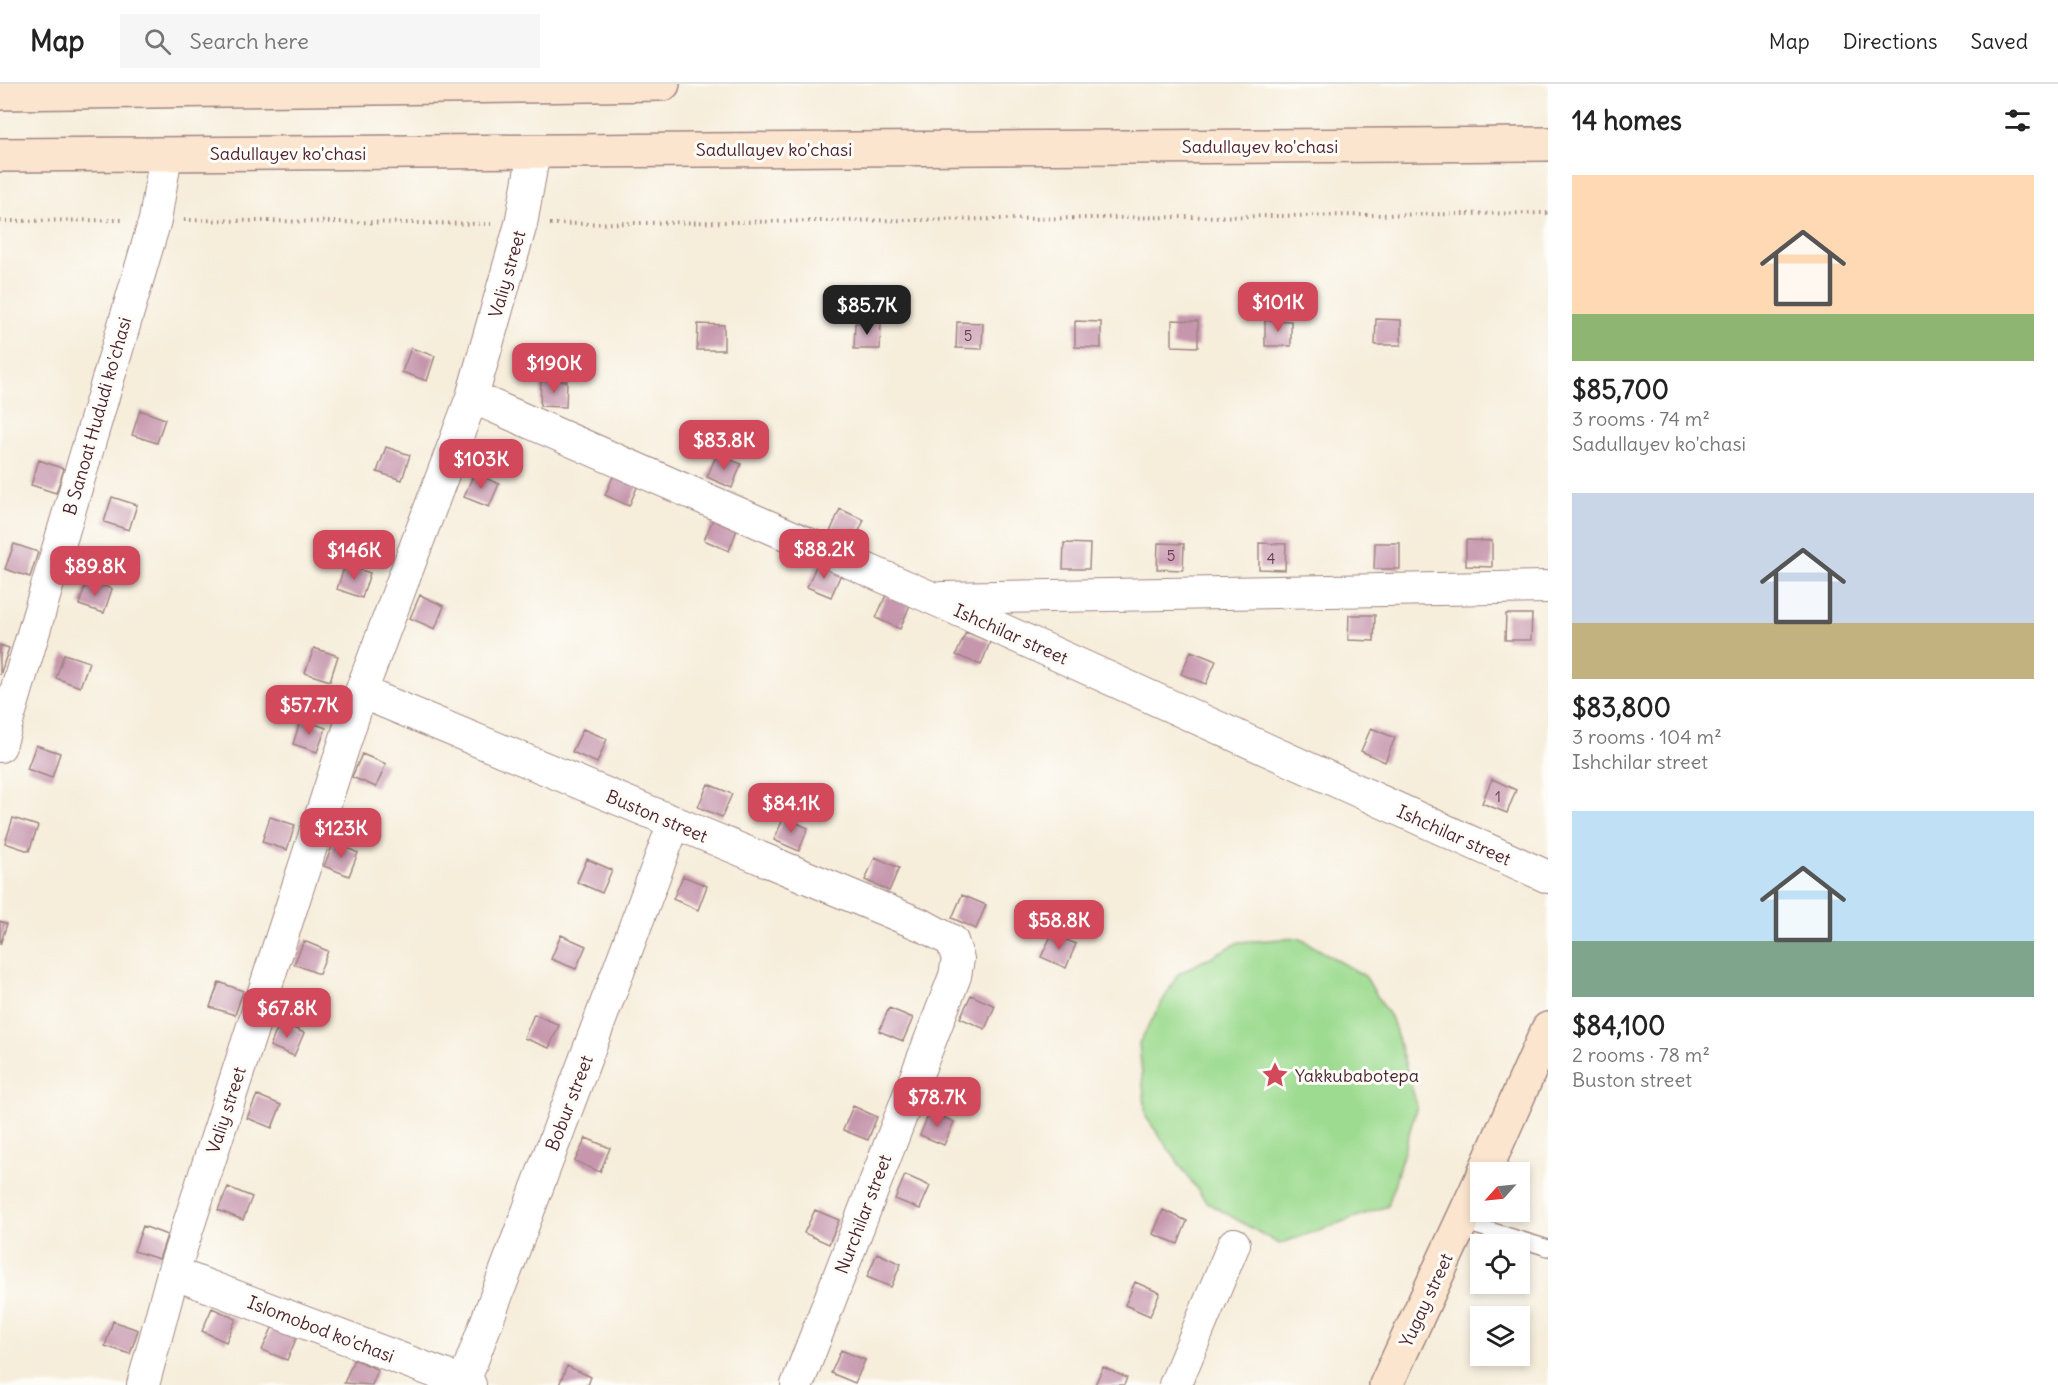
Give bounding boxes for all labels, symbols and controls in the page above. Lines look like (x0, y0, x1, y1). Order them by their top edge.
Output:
search box (120, 14, 540, 68)
text: Map (30, 23, 84, 59)
icon: search (141, 25, 174, 58)
text: Search here (189, 27, 309, 55)
text: Map (1769, 28, 1810, 55)
text: Directions (1843, 28, 1937, 55)
text: Saved (1970, 28, 2028, 55)
text: 14 homes (1572, 104, 1682, 137)
icon: filters (2001, 104, 2034, 137)
street label: Sadullayev ko'chasi (1182, 135, 1338, 158)
street label: Sadullayev ko'chasi (696, 138, 852, 161)
street label: Sadullayev ko'chasi (210, 142, 366, 165)
icon: home (1749, 214, 1857, 322)
street label: Valiy street (484, 228, 530, 320)
pin: $101K (1236, 282, 1320, 333)
pin: $85.7K (818, 285, 916, 336)
text: $101K (1252, 289, 1304, 314)
text: $85.7K (837, 292, 897, 317)
street label: B Sanoat Hududi ko'chasi (58, 314, 136, 518)
house number: 5 (964, 326, 972, 345)
pin: $190K (512, 343, 596, 394)
text: $190K (526, 350, 582, 375)
text: $85,700 (1572, 373, 1669, 406)
text: 3 rooms · 74 m² (1572, 406, 1710, 431)
pin: $83.8K (675, 420, 773, 471)
text: $83.8K (693, 427, 755, 452)
text: Sadullayev ko'chasi (1572, 431, 1746, 456)
pin: $103K (439, 439, 523, 490)
text: $103K (453, 446, 509, 471)
pin: $88.2K (775, 529, 873, 580)
pin: $146K (312, 530, 396, 581)
icon: home (1749, 532, 1857, 640)
text: $88.2K (793, 536, 855, 561)
text: $146K (327, 537, 381, 562)
pin: $89.8K (46, 546, 144, 597)
house number: 5 (1167, 546, 1175, 565)
house number: 4 (1267, 549, 1276, 568)
text: $89.8K (64, 553, 126, 578)
street label: Ishchilar street (950, 599, 1072, 669)
pin: $57.7K (260, 685, 358, 736)
text: $83,800 (1572, 691, 1671, 724)
text: $57.7K (280, 692, 338, 717)
text: 3 rooms · 104 m² (1572, 724, 1722, 749)
text: Ishchilar street (1572, 749, 1708, 774)
pin: $84.1K (742, 783, 840, 834)
street label: Buston street (603, 784, 711, 848)
house number: 1 (1495, 787, 1501, 806)
text: $84.1K (762, 790, 820, 815)
street label: Ishchilar street (1393, 800, 1515, 870)
pin: $123K (299, 808, 383, 859)
text: $123K (314, 815, 368, 840)
icon: home (1749, 850, 1857, 958)
pin: $58.8K (1010, 900, 1108, 951)
text: $58.8K (1028, 907, 1090, 932)
pin: $67.8K (238, 988, 336, 1039)
text: $67.8K (257, 995, 317, 1020)
text: $84,100 (1572, 1009, 1665, 1042)
text: 2 rooms · 78 m² (1572, 1042, 1710, 1067)
street label: Bobur street (540, 1052, 598, 1154)
place icon: Yakkubabotepa (1260, 1060, 1290, 1090)
street label: Valiy street (201, 1064, 251, 1156)
place label: Yakkubabotepa (1295, 1064, 1419, 1087)
text: Buston street (1572, 1067, 1692, 1092)
pin: $78.7K (888, 1077, 986, 1128)
text: $78.7K (908, 1084, 966, 1109)
street label: Nurchilar street (830, 1151, 896, 1277)
north arrow (1470, 1162, 1530, 1222)
map controls (1470, 1162, 1530, 1366)
button: locate (1470, 1234, 1530, 1294)
street label: Yugay street (1394, 1249, 1458, 1351)
street label: Islomobod ko'chasi (244, 1290, 398, 1368)
button: layers (1470, 1306, 1530, 1366)

